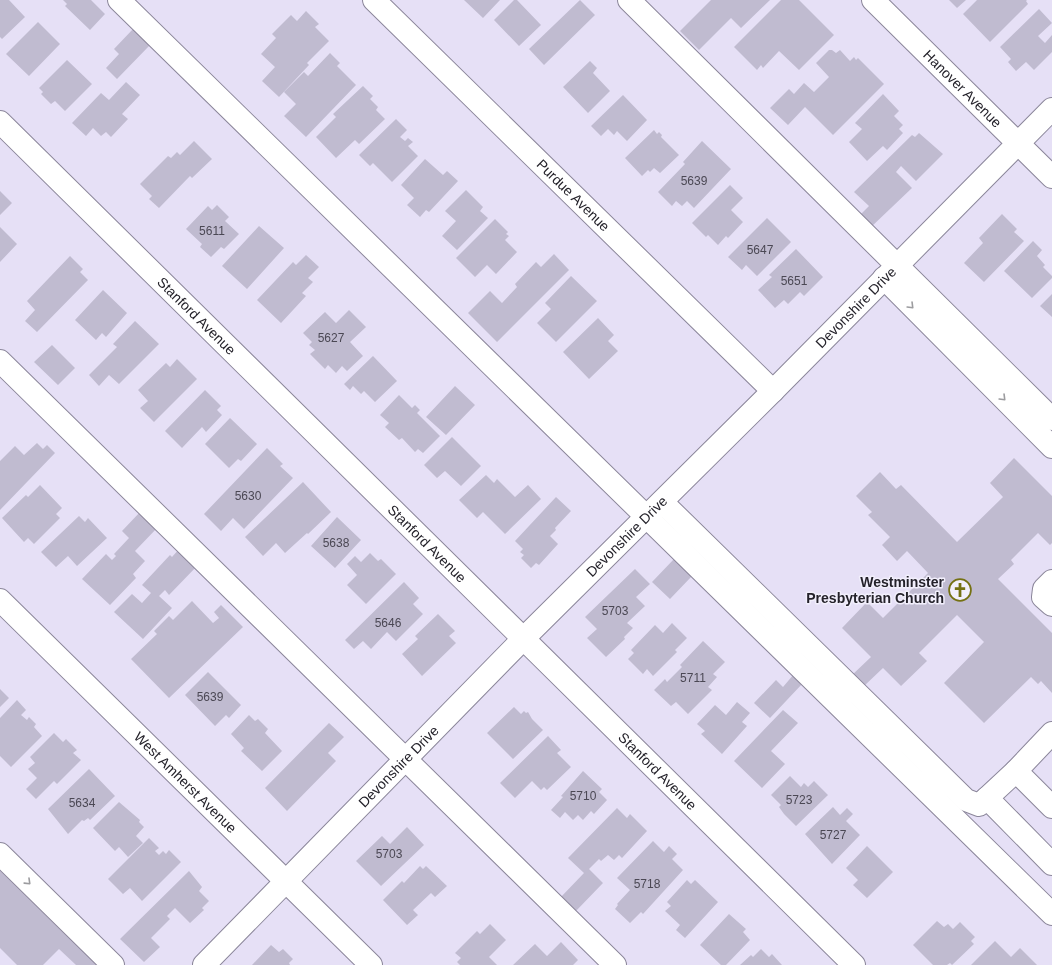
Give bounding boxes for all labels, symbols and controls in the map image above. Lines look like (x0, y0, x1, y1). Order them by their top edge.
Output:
street label: Hanover Avenue (920, 47, 1005, 131)
street label: Purdue Avenue (534, 156, 613, 235)
house number: 5639 (681, 174, 708, 188)
house number: 5611 (199, 224, 225, 238)
house number: 5647 (747, 243, 774, 257)
street label: Devonshire Drive (812, 263, 899, 351)
street label: Stanford Avenue (154, 274, 239, 358)
house number: 5651 (781, 274, 808, 288)
one-way arrow (907, 301, 914, 309)
house number: 5627 (318, 331, 345, 345)
one-way arrow (998, 393, 1006, 401)
house number: 5630 (235, 489, 262, 503)
street label: Devonshire Drive (583, 493, 671, 580)
street label: Stanford Avenue (385, 501, 470, 586)
house number: 5638 (323, 536, 350, 550)
place label: Westminster Presbyterian Church (806, 574, 945, 606)
church icon: Westminster Presbyterian Church (947, 577, 973, 603)
house number: 5703 (602, 604, 629, 618)
house number: 5646 (375, 616, 402, 630)
house number: 5711 (680, 671, 706, 685)
house number: 5639 (197, 690, 224, 704)
street label: Devonshire Drive (355, 722, 442, 810)
street label: West Amherst Avenue (131, 728, 240, 836)
street label: Stanford Avenue (615, 729, 700, 813)
house number: 5710 (570, 789, 597, 803)
house number: 5723 (786, 793, 813, 807)
house number: 5634 (69, 796, 96, 810)
house number: 5727 (820, 828, 847, 842)
house number: 5703 (376, 847, 403, 861)
one-way arrow (23, 877, 31, 885)
house number: 5718 (634, 877, 661, 891)

